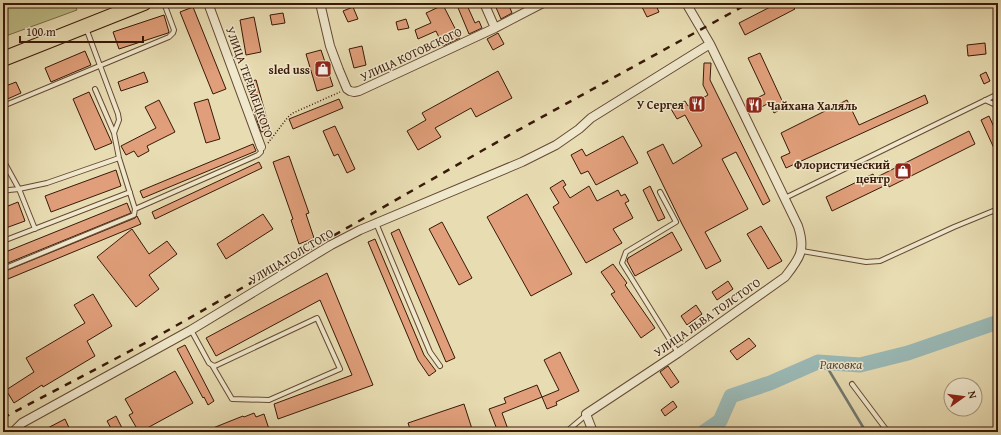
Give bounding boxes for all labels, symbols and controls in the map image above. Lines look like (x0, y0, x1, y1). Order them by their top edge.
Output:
scale bar (20, 18, 143, 44)
text: 100 m (26, 23, 56, 40)
street label: УЛИЦА КОТОВСКОГО (357, 23, 465, 85)
street label: УЛИЦА ТЕРЕМЕЦКОГО (222, 24, 278, 140)
shop icon: sled uss (313, 59, 333, 79)
place label: sled uss (269, 61, 310, 78)
restaurant icon: У Сергея (687, 94, 707, 114)
restaurant icon: Чайхана Халяль (744, 95, 764, 115)
place label: У Сергея (637, 96, 685, 113)
place label: Чайхана Халяль (767, 97, 857, 114)
place label: Флористический центр (794, 156, 890, 187)
shop icon: Флористический центр (893, 161, 913, 181)
street label: УЛИЦА ТОЛСТОГО (245, 224, 337, 288)
street label: УЛИЦА ЛЬВА ТОЛСТОГО (650, 274, 764, 360)
water label: Раковка (819, 355, 862, 374)
north arrow (943, 377, 983, 417)
text: N (964, 389, 982, 401)

